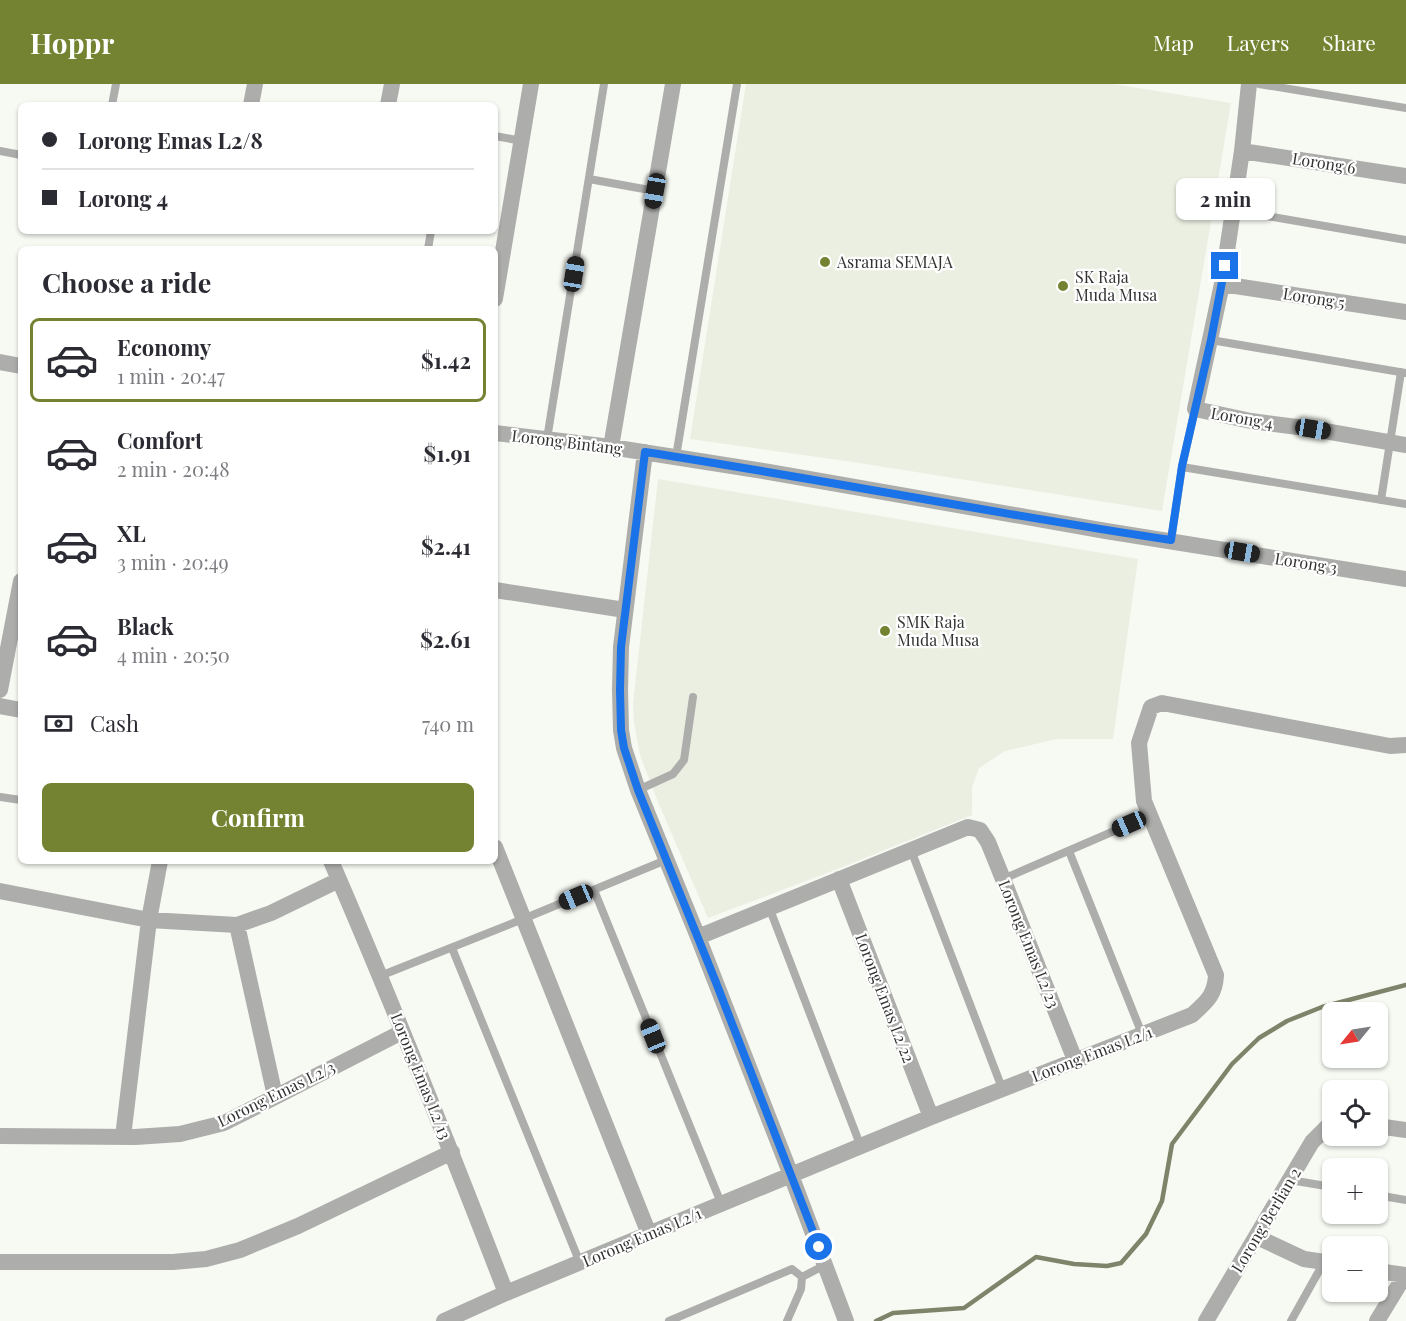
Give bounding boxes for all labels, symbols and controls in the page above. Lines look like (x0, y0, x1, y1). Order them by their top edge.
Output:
text: Hoppr (30, 24, 114, 61)
text: Map (1153, 28, 1194, 56)
text: Layers (1227, 28, 1289, 56)
text: Share (1322, 28, 1376, 56)
text: Lorong Emas L2/8 (78, 125, 263, 155)
street label: Lorong 6 (1291, 147, 1357, 178)
car (643, 172, 667, 210)
callout: 2 min (1176, 179, 1274, 221)
text: Lorong 4 (78, 183, 168, 213)
text: 2 min (1200, 185, 1251, 212)
place label: Asrama SEMAJA (836, 251, 954, 272)
route end (1211, 252, 1238, 279)
car (562, 255, 586, 293)
marker: Asrama SEMAJA (818, 255, 832, 269)
text: Choose a ride (42, 264, 211, 300)
place label: SK Raja Muda Musa (1075, 266, 1157, 305)
marker: SK Raja Muda Musa (1056, 279, 1070, 293)
street label: Lorong 5 (1282, 282, 1346, 313)
text: Economy (117, 332, 211, 362)
icon: car (45, 333, 99, 387)
text: $1.42 (421, 345, 471, 375)
text: 1 min · 20:47 (117, 362, 225, 389)
street label: Lorong 4 (1209, 402, 1275, 433)
car (1294, 417, 1332, 441)
street label: Lorong Bintang (511, 424, 624, 459)
text: Comfort (117, 425, 203, 455)
icon: car (45, 426, 99, 480)
text: $1.91 (424, 438, 471, 468)
text: 2 min · 20:48 (117, 455, 230, 482)
text: XL (117, 518, 146, 548)
icon: car (45, 519, 99, 573)
text: $2.41 (421, 531, 471, 561)
car (1223, 540, 1261, 564)
street label: Lorong 3 (1273, 547, 1339, 578)
text: 3 min · 20:49 (117, 548, 229, 575)
text: Black (117, 611, 174, 641)
place label: SMK Raja Muda Musa (897, 611, 979, 650)
icon: car (45, 612, 99, 666)
text: $2.61 (420, 624, 471, 654)
marker: SMK Raja Muda Musa (878, 624, 892, 638)
text: 4 min · 20:50 (117, 641, 230, 668)
icon: cash (42, 707, 75, 740)
text: Cash (90, 708, 139, 738)
text: 740 m (422, 710, 474, 737)
button: Confirm (42, 783, 474, 852)
car (1109, 808, 1149, 840)
street label: Lorong Emas L2/23 (994, 877, 1065, 1011)
car (556, 882, 596, 912)
street label: Lorong Emas L2/22 (851, 930, 920, 1065)
north arrow (1322, 1002, 1388, 1068)
map controls (1322, 1002, 1388, 1302)
street label: Lorong Emas L2/13 (387, 1010, 456, 1142)
car (638, 1016, 668, 1056)
street label: Lorong Emas L2/1 (1029, 1021, 1155, 1086)
street label: Lorong Emas L2/3 (213, 1056, 338, 1131)
button: locate (1322, 1080, 1388, 1146)
button: + (1322, 1158, 1388, 1224)
street label: Lorong Berlian 2 (1226, 1163, 1305, 1276)
street label: Lorong Emas L2/1 (579, 1202, 705, 1271)
route start (805, 1233, 832, 1260)
button: − (1322, 1236, 1388, 1302)

